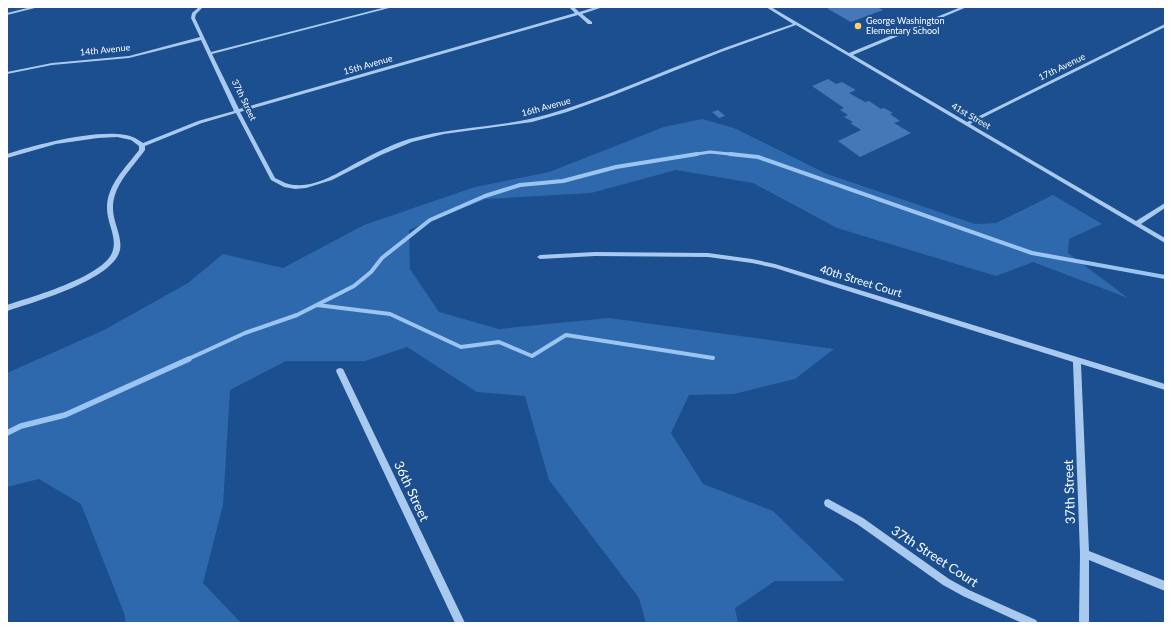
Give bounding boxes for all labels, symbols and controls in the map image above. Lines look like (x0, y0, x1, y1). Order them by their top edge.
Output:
place label: George Washington Elementary School (866, 15, 944, 36)
marker: George Washington Elementary School (853, 21, 863, 31)
street label: 14th Avenue (79, 41, 131, 58)
street label: 17th Avenue (1037, 50, 1087, 83)
street label: 15th Avenue (342, 52, 394, 77)
street label: 37th Street (230, 77, 260, 123)
street label: 16th Avenue (520, 95, 572, 118)
street label: 41st Street (950, 100, 994, 132)
street label: 40th Street Court (819, 262, 904, 299)
street label: 36th Street (391, 458, 433, 524)
street label: 37th Street (1060, 459, 1078, 525)
street label: 37th Street Court (889, 522, 982, 590)

